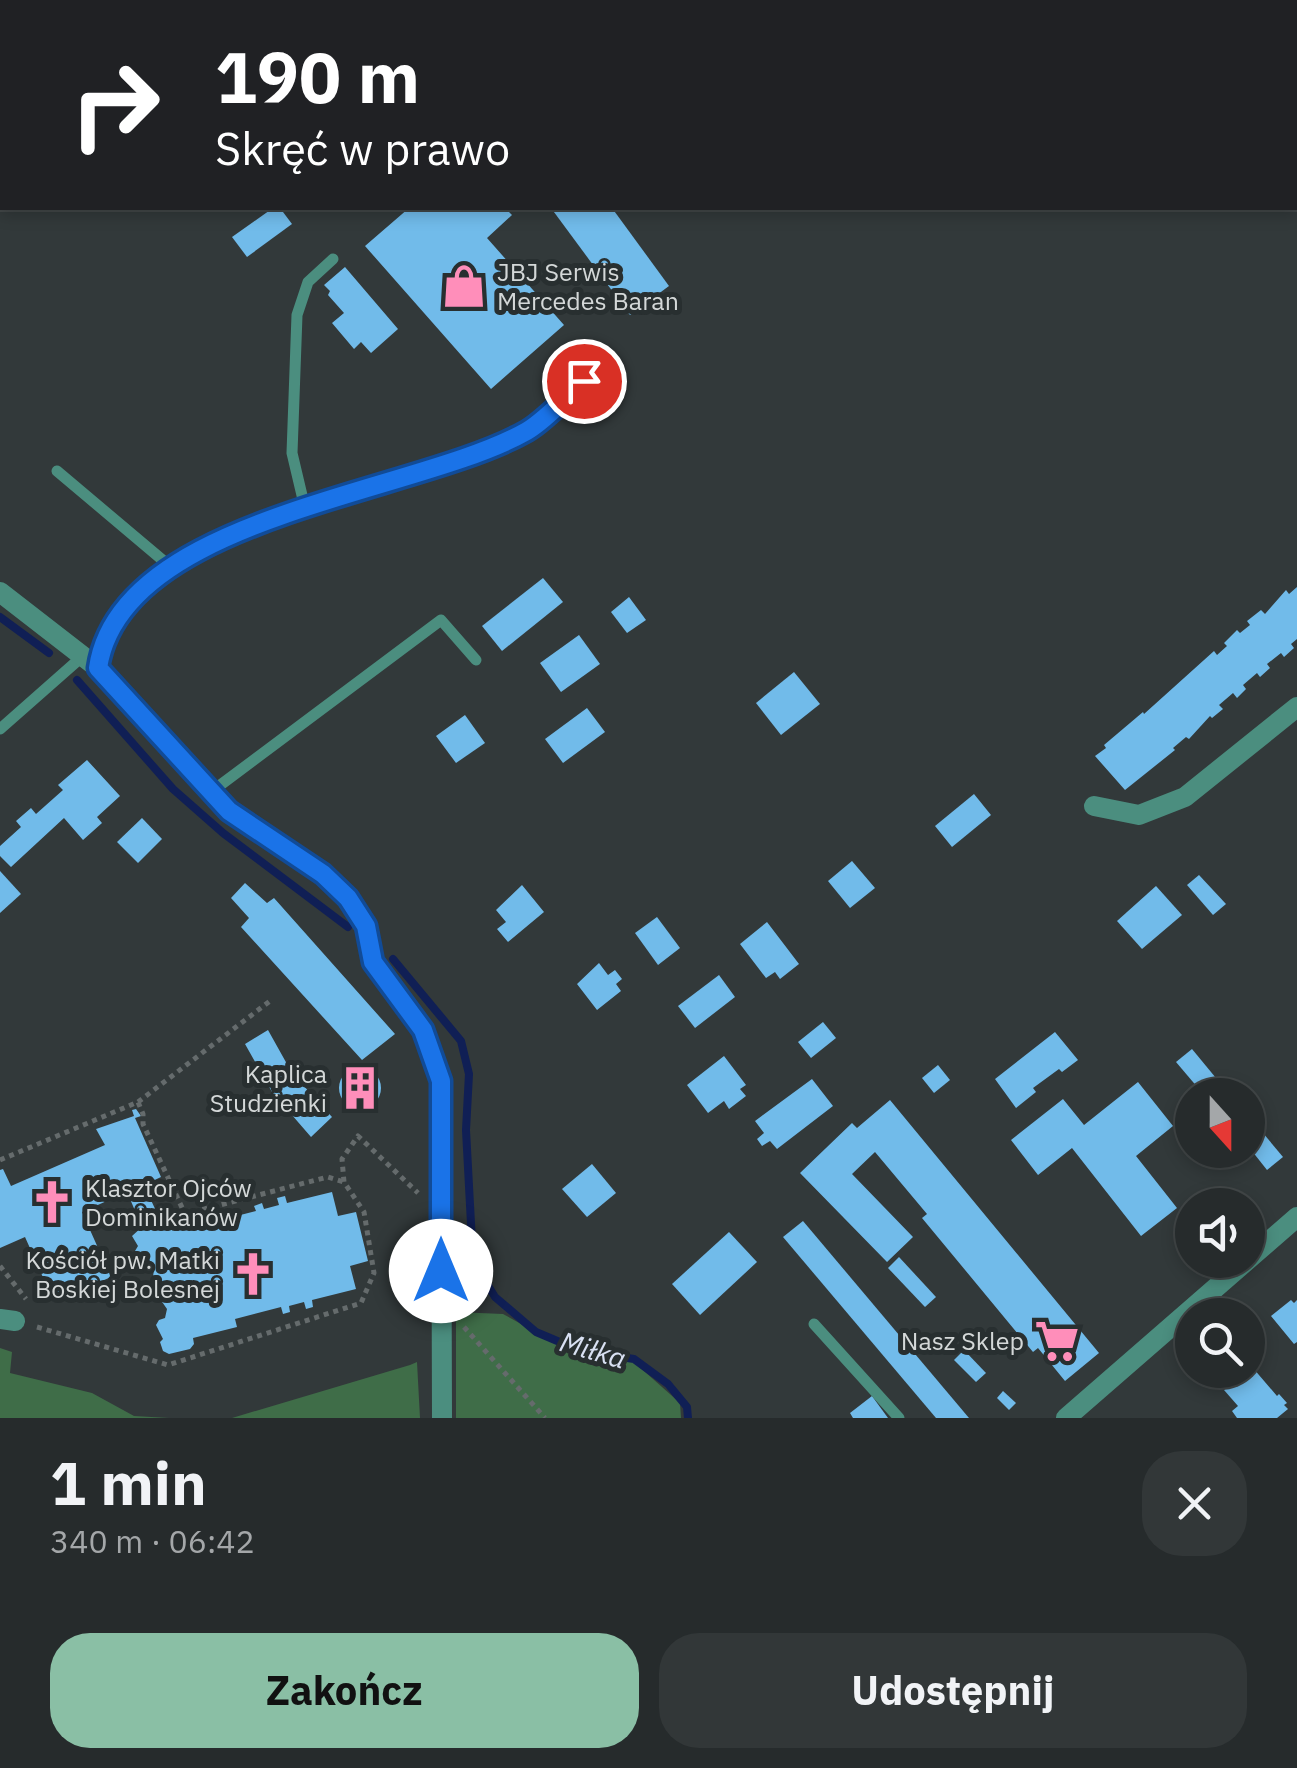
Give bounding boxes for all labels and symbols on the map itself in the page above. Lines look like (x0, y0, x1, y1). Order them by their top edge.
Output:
place label: JBJ Serwis Mercedes Baran (497, 255, 679, 317)
shop icon: JBJ Serwis Mercedes Baran (440, 262, 488, 310)
pin (542, 339, 627, 424)
place label: Kaplica Studzienki (210, 1057, 327, 1119)
building icon: Kaplica Studzienki (336, 1064, 384, 1112)
north arrow (1175, 1078, 1265, 1168)
place label: Klasztor Ojców Dominikanów (85, 1171, 252, 1233)
church icon: Klasztor Ojców Dominikanów (28, 1178, 76, 1226)
position arrow (389, 1219, 493, 1323)
place label: Kościół pw. Matki Boskiej Bolesnej (26, 1243, 220, 1305)
church icon: Kościół pw. Matki Boskiej Bolesnej (229, 1250, 277, 1298)
supermarket icon: Nasz Sklep (1033, 1317, 1081, 1365)
water label: Miłka (556, 1322, 631, 1377)
place label: Nasz Sklep (901, 1324, 1024, 1357)

